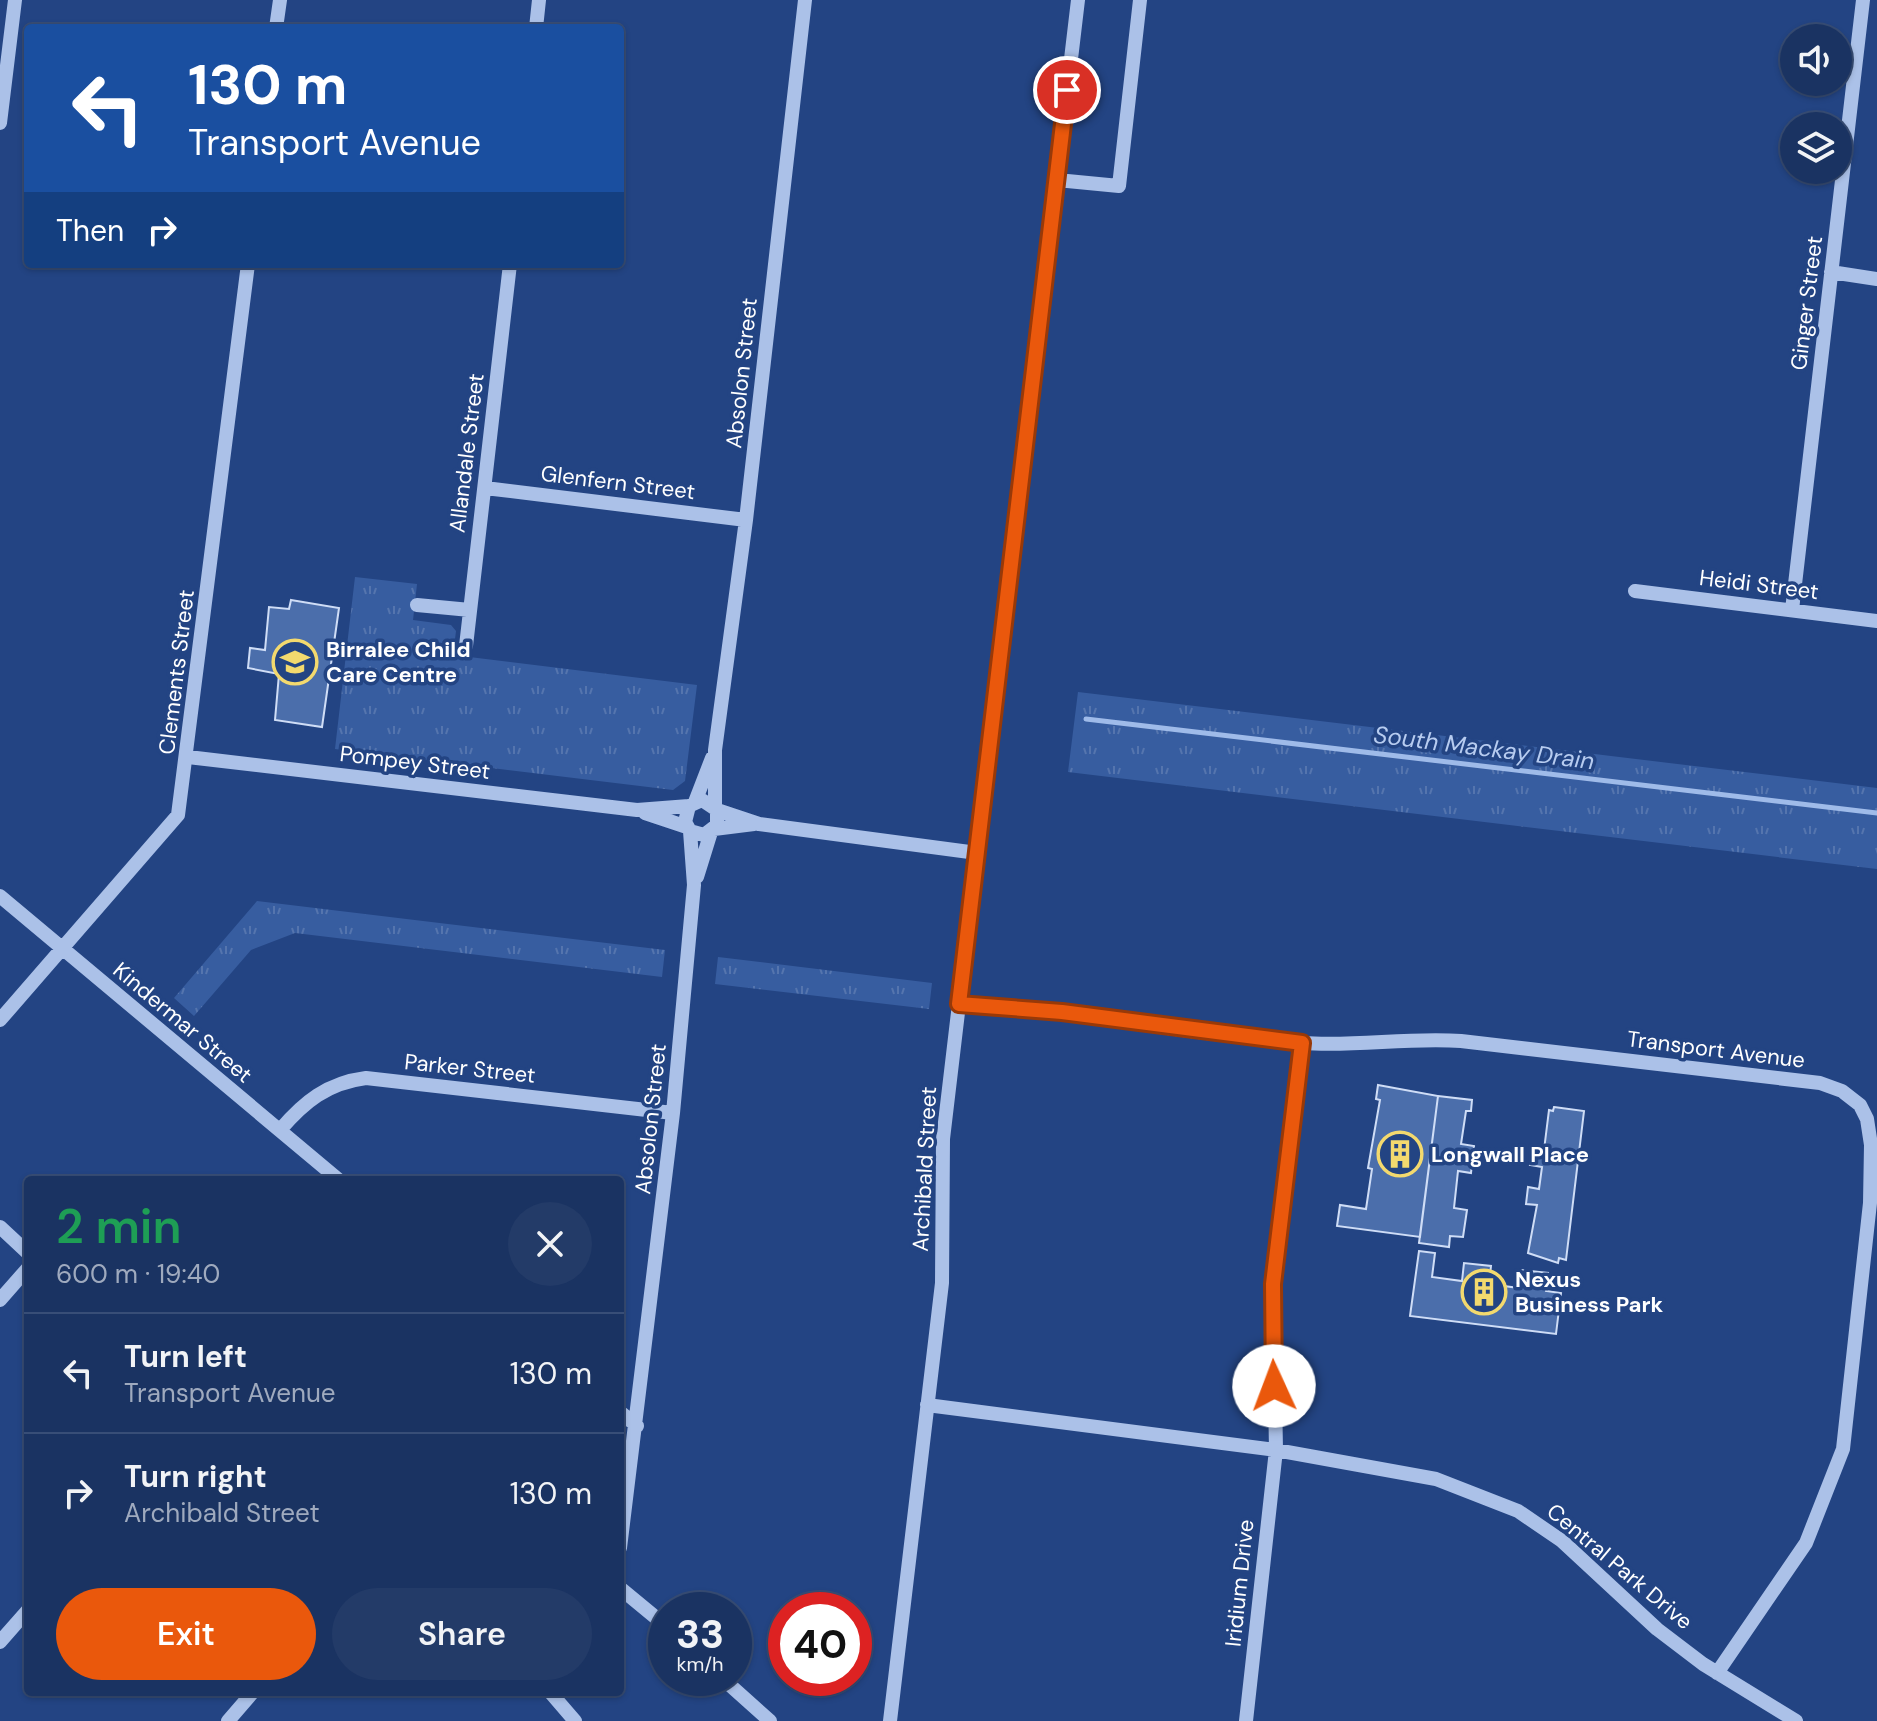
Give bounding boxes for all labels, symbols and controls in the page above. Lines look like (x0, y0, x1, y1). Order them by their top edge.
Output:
map controls (1780, 24, 1852, 184)
button: sound (1780, 24, 1852, 96)
text: 130 m (188, 48, 347, 121)
icon: left (56, 56, 160, 160)
pin (1033, 56, 1101, 124)
icon: arrive (1045, 68, 1089, 112)
button: layers (1780, 112, 1852, 184)
text: Transport Avenue (188, 119, 481, 166)
icon: right (140, 208, 184, 252)
text: Then (56, 211, 124, 250)
street label: Ginger Street (1784, 234, 1829, 372)
street label: Absolon Street (719, 296, 764, 450)
street label: Allandale Street (442, 372, 491, 534)
street label: Glenfern Street (539, 459, 697, 506)
street label: Heidi Street (1698, 563, 1820, 606)
street label: Clements Street (152, 588, 201, 756)
place label: Birralee Child Care Centre (326, 635, 471, 689)
school or university icon: Birralee Child Care Centre (271, 638, 319, 686)
water label: South Mackay Drain (1372, 719, 1596, 776)
street label: Pompey Street (338, 739, 492, 786)
street label: Kindermar Street (107, 956, 258, 1089)
street label: Transport Avenue (1625, 1024, 1807, 1075)
street label: Absolon Street (628, 1042, 673, 1196)
street label: Parker Street (403, 1047, 537, 1090)
street label: Archibald Street (906, 1086, 943, 1252)
building icon: Longwall Place (1376, 1130, 1424, 1178)
place label: Longwall Place (1431, 1140, 1589, 1169)
text: 2 min (56, 1195, 182, 1258)
button: close (508, 1202, 592, 1286)
text: 600 m · 19:40 (56, 1257, 220, 1291)
place label: Nexus Business Park (1515, 1265, 1663, 1319)
building icon: Nexus Business Park (1460, 1268, 1508, 1316)
text: Turn left (124, 1337, 247, 1376)
position arrow (1232, 1344, 1316, 1428)
icon: left (56, 1351, 100, 1395)
text: 130 m (510, 1354, 592, 1393)
text: Transport Avenue (124, 1376, 336, 1410)
text: Turn right (124, 1457, 267, 1496)
icon: right (56, 1471, 100, 1515)
text: 130 m (510, 1474, 592, 1513)
text: Archibald Street (124, 1496, 320, 1530)
street label: Central Park Drive (1541, 1497, 1699, 1636)
street label: Iridium Drive (1218, 1518, 1261, 1648)
button: Exit (56, 1588, 316, 1680)
button: Share (332, 1588, 592, 1680)
speed limit sign: 40 (768, 1592, 872, 1696)
text: 33 (676, 1608, 724, 1660)
text: km/h (676, 1651, 724, 1677)

